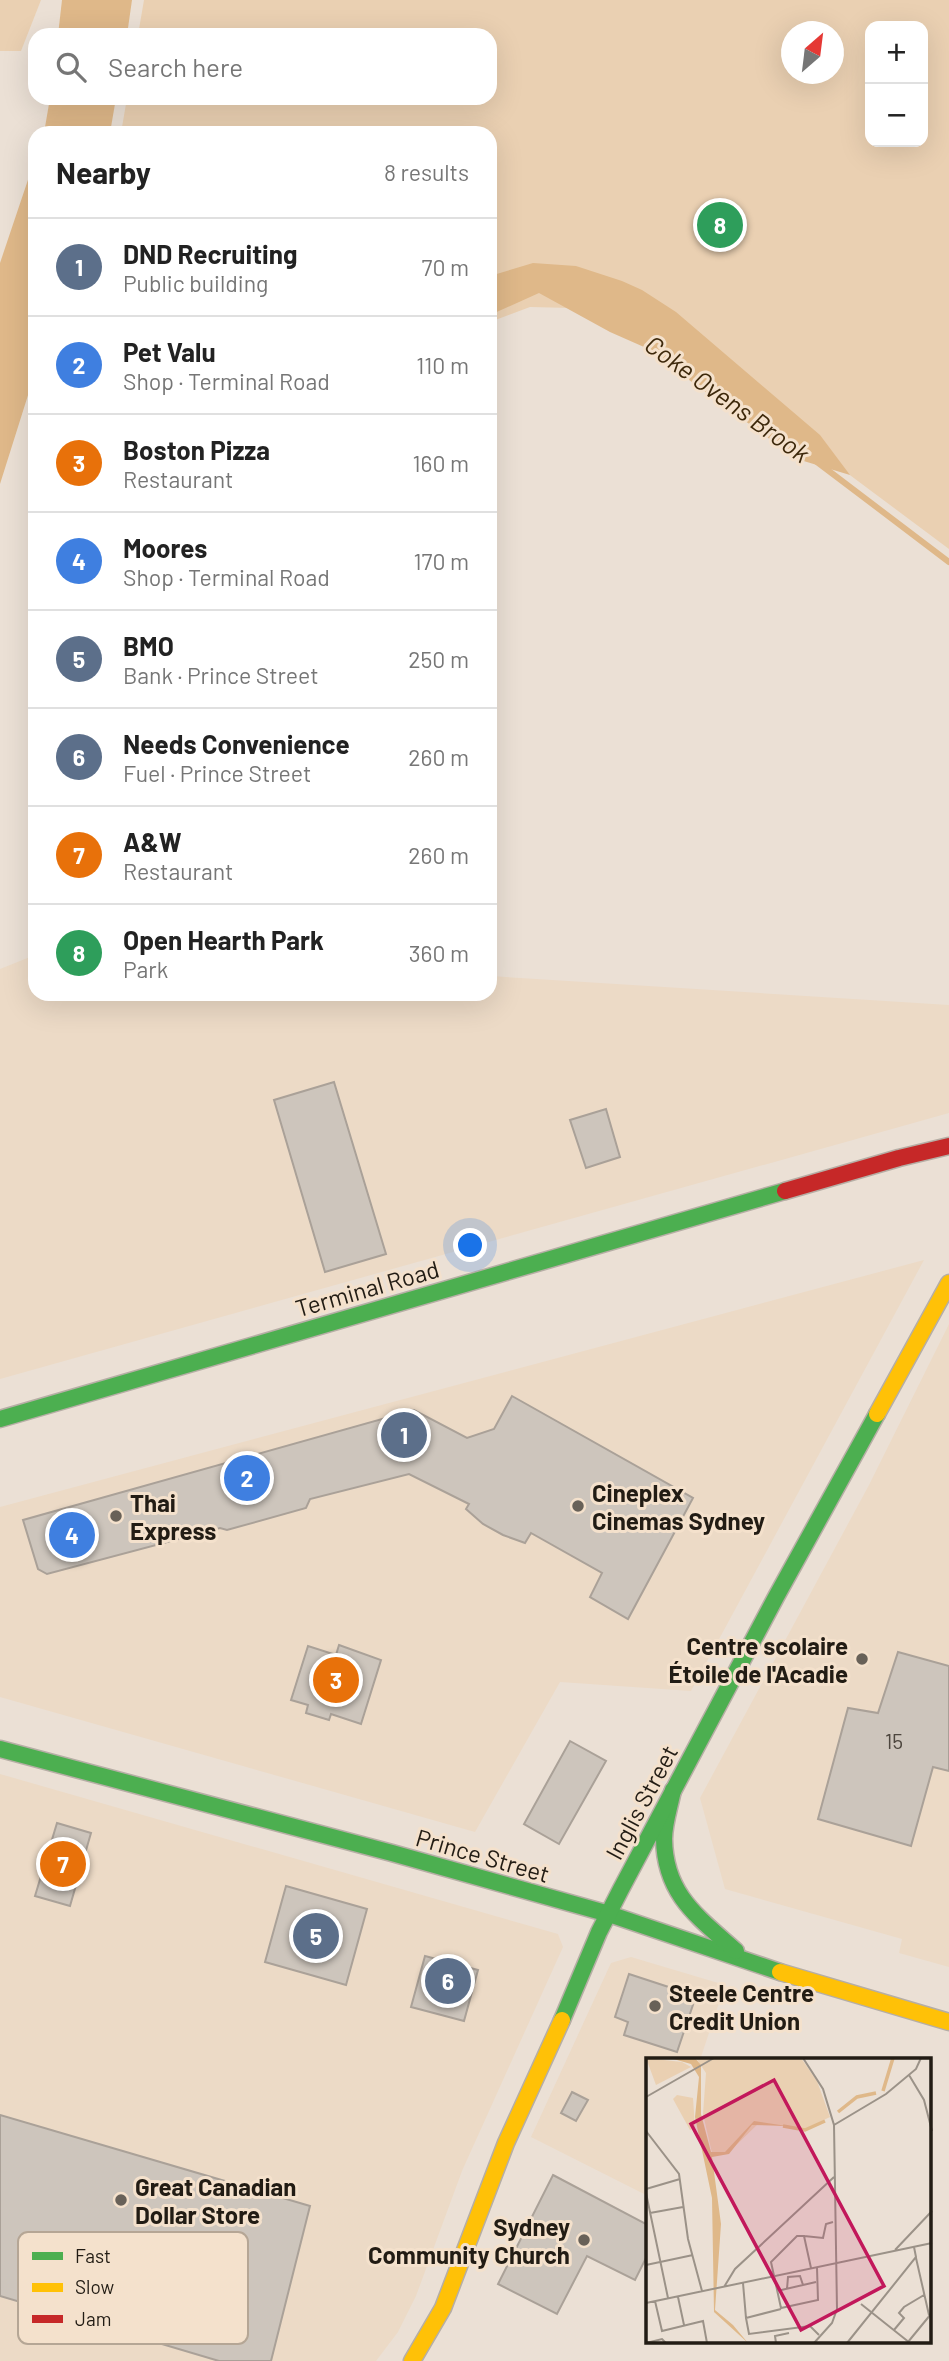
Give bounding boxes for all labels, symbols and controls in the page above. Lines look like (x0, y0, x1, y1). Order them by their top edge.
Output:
north arrow (781, 21, 844, 84)
map controls (865, 21, 928, 147)
button: + (865, 21, 928, 84)
search box (28, 28, 497, 105)
icon: search (52, 48, 90, 86)
text: Search here (108, 51, 243, 82)
button: − (865, 84, 928, 147)
text: Nearby (56, 154, 151, 190)
text: 8 results (384, 158, 469, 186)
pin: 8 (697, 199, 743, 251)
text: DND Recruiting (123, 238, 297, 269)
text: 1 (75, 253, 83, 281)
text: 70 m (422, 253, 469, 281)
text: Public building (123, 269, 268, 297)
water label: Coke Ovens Brook (640, 328, 817, 468)
text: Pet Valu (123, 336, 216, 367)
text: 2 (73, 351, 85, 379)
text: 110 m (416, 351, 469, 379)
text: Shop · Terminal Road (123, 367, 330, 395)
text: Boston Pizza (123, 434, 270, 465)
text: 3 (73, 449, 85, 477)
text: 160 m (412, 449, 469, 477)
text: Restaurant (123, 465, 233, 493)
text: Moores (123, 532, 207, 563)
text: 4 (72, 547, 86, 575)
text: 170 m (413, 547, 469, 575)
text: Shop · Terminal Road (123, 563, 330, 591)
text: BMO (123, 630, 174, 661)
text: 5 (73, 645, 85, 673)
text: 250 m (408, 645, 469, 673)
text: Bank · Prince Street (123, 661, 319, 689)
text: Needs Convenience (123, 728, 350, 759)
text: 6 (73, 743, 85, 771)
text: 260 m (408, 743, 469, 771)
text: Fuel · Prince Street (123, 759, 311, 787)
text: A&W (123, 826, 182, 857)
text: 7 (73, 841, 85, 869)
text: 260 m (408, 841, 469, 869)
text: Restaurant (123, 857, 233, 885)
text: Open Hearth Park (123, 924, 324, 955)
text: 8 (73, 939, 85, 967)
text: 360 m (409, 939, 469, 967)
text: Park (123, 955, 168, 983)
your location (453, 1228, 487, 1262)
street label: Terminal Road (292, 1254, 442, 1322)
pin: 1 (381, 1409, 427, 1461)
pin: 2 (224, 1452, 270, 1504)
place label: Cineplex Cinemas Sydney (592, 1478, 765, 1535)
place label: Thai Express (130, 1488, 216, 1545)
marker: Cineplex Cinemas Sydney (570, 1498, 586, 1514)
marker: Thai Express (108, 1508, 124, 1524)
pin: 4 (49, 1509, 95, 1561)
place label: Centre scolaire Étoile de l'Acadie (668, 1631, 848, 1688)
marker: Centre scolaire Étoile de l'Acadie (854, 1651, 870, 1667)
pin: 3 (313, 1654, 359, 1706)
house number: 15 (885, 1728, 903, 1753)
street label: Inglis Street (599, 1740, 683, 1864)
street label: Prince Street (413, 1822, 553, 1888)
pin: 7 (40, 1838, 86, 1890)
pin: 5 (293, 1910, 339, 1962)
pin: 6 (425, 1955, 471, 2007)
place label: Steele Centre Credit Union (669, 1978, 814, 2035)
marker: Steele Centre Credit Union (647, 1998, 663, 2014)
inset map (646, 2058, 932, 2344)
place label: Great Canadian Dollar Store (135, 2172, 296, 2229)
marker: Great Canadian Dollar Store (113, 2192, 129, 2208)
place label: Sydney Community Church (368, 2212, 570, 2269)
legend (18, 2232, 248, 2344)
marker: Sydney Community Church (576, 2232, 592, 2248)
text: Fast (75, 2244, 111, 2267)
text: Slow (75, 2275, 114, 2298)
text: Jam (75, 2307, 111, 2330)

